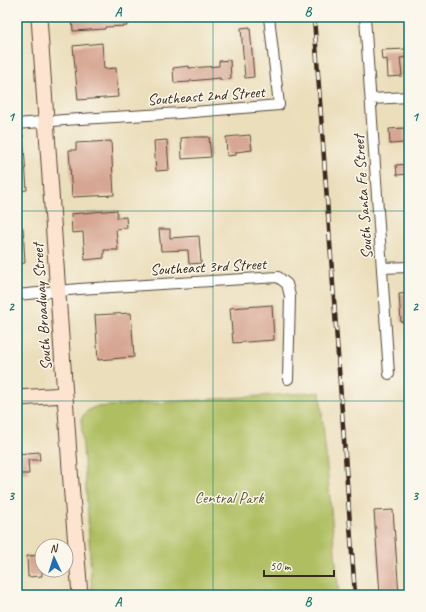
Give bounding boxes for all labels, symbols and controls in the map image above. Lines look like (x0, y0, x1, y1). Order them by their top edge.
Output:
text: A (115, 4, 123, 20)
text: B (305, 4, 313, 20)
street label: Southeast 2nd Street (147, 82, 267, 110)
text: 1 (8, 109, 16, 125)
text: 1 (412, 109, 420, 125)
street label: South Santa Fe Street (348, 131, 377, 260)
street label: South Broadway Street (27, 240, 56, 371)
street label: Southeast 3rd Street (149, 254, 268, 280)
text: 2 (8, 299, 15, 315)
text: 2 (412, 299, 419, 315)
text: 3 (8, 488, 15, 504)
park label: Central Park (195, 488, 265, 508)
text: 3 (412, 488, 419, 504)
north arrow (34, 538, 74, 578)
text: N (49, 541, 59, 555)
scale bar (264, 552, 334, 578)
text: 50 m (270, 558, 292, 574)
text: A (115, 594, 123, 610)
text: B (305, 594, 313, 610)

